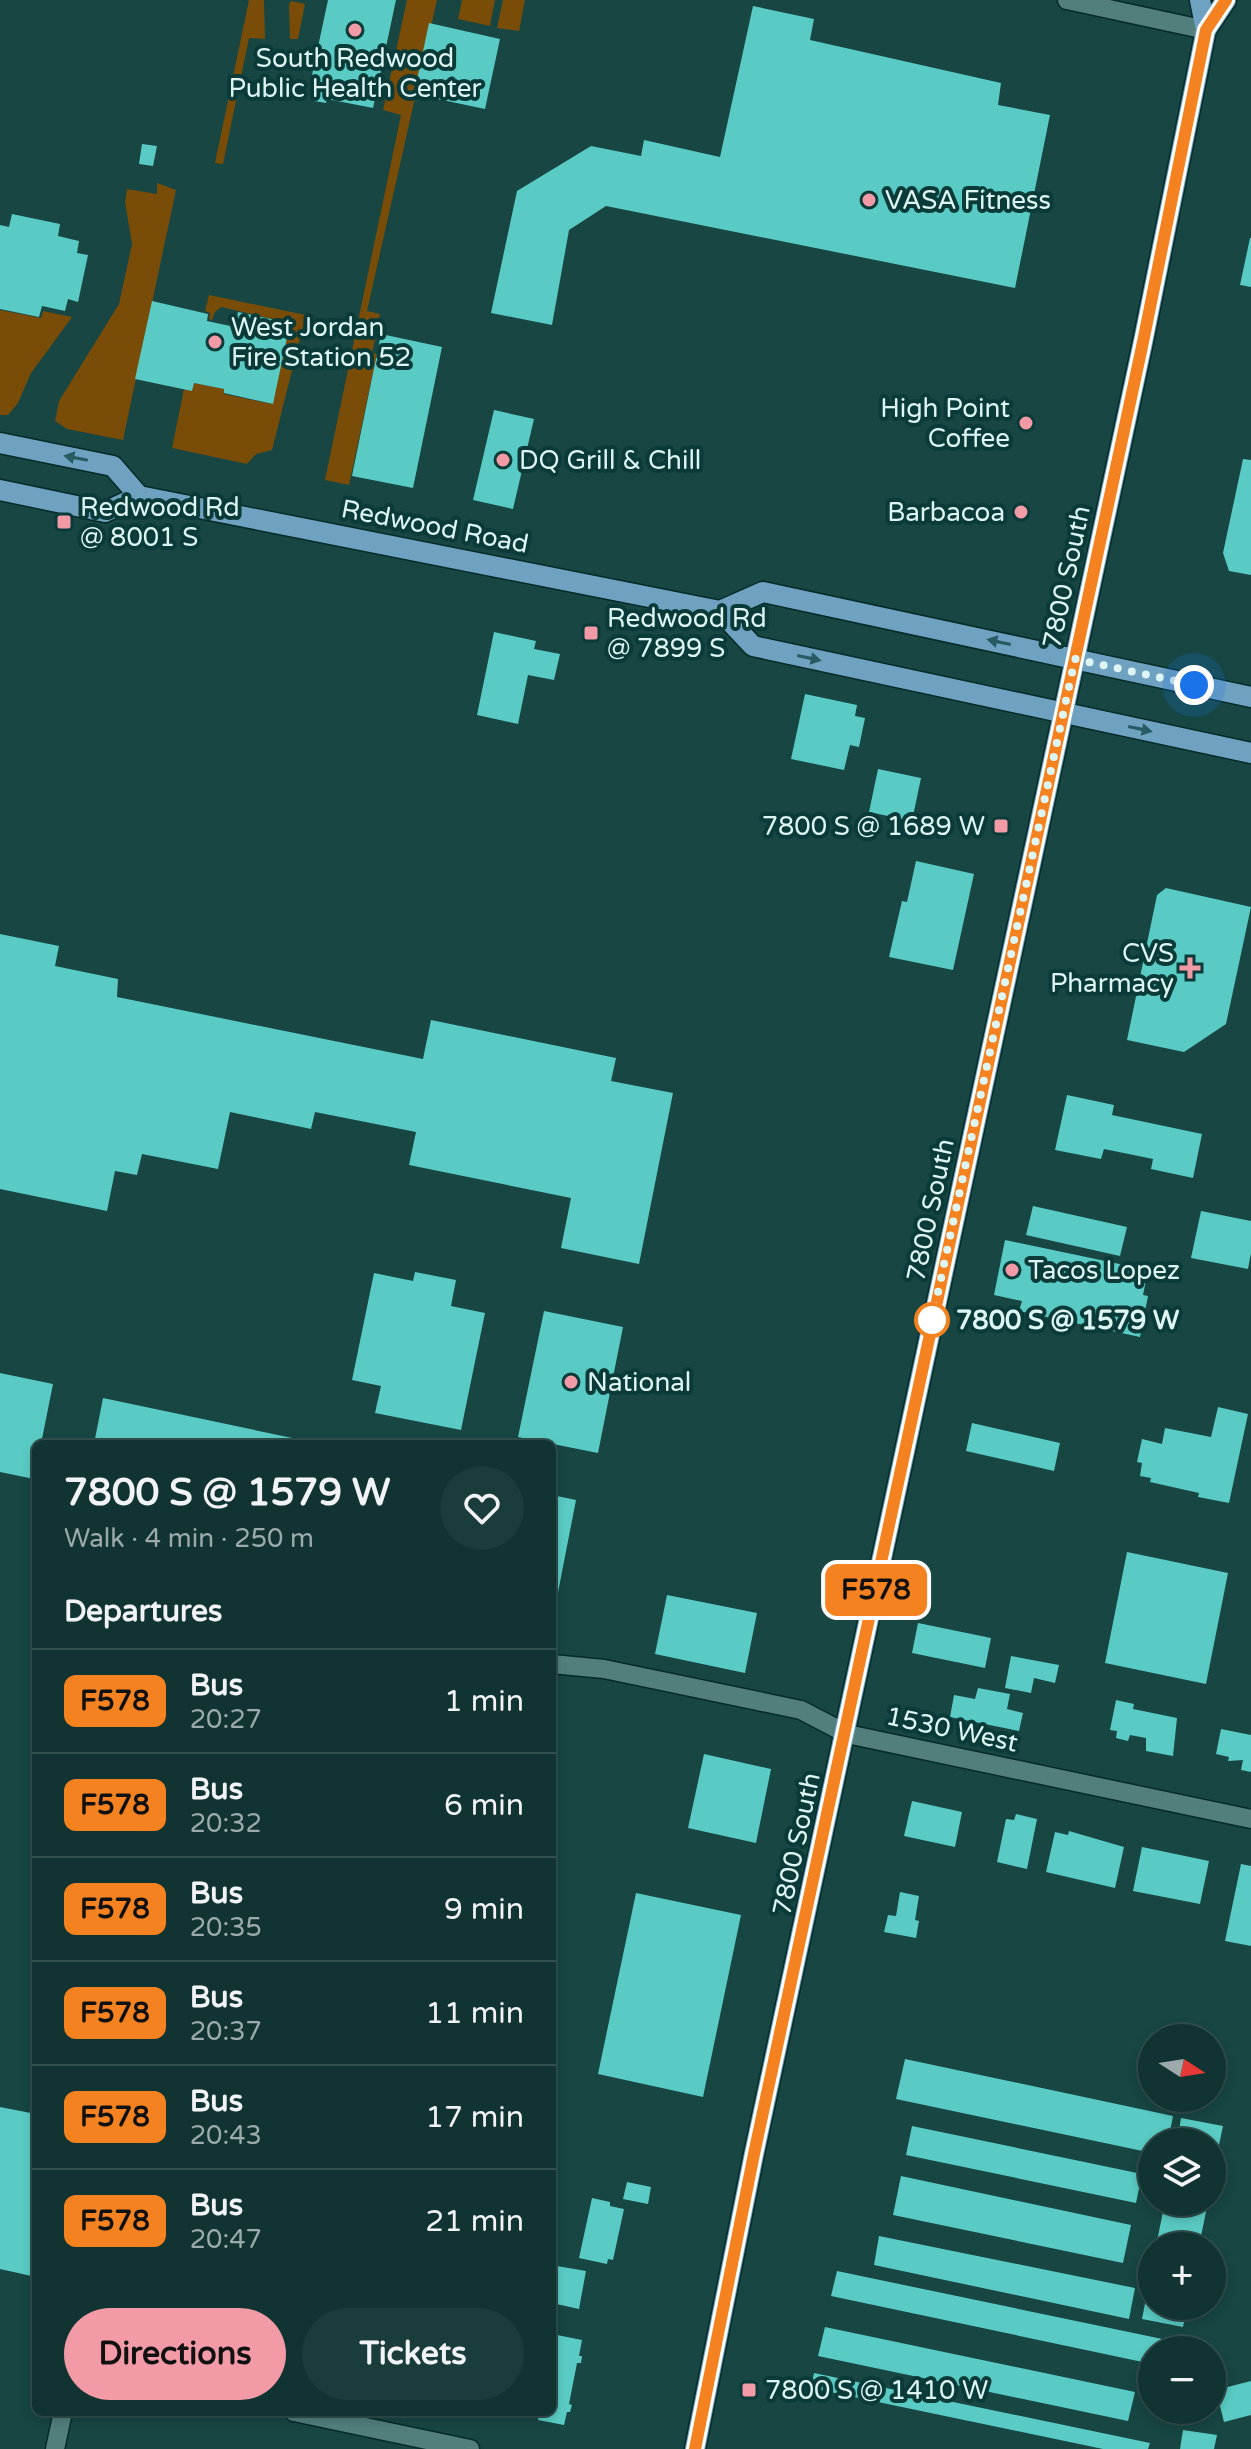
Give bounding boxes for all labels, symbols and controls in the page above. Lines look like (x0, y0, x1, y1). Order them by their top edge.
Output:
marker: South Redwood Public Health Center (346, 21, 364, 39)
place label: South Redwood Public Health Center (228, 43, 482, 104)
place label: VASA Fitness (885, 185, 1051, 216)
marker: VASA Fitness (860, 191, 878, 209)
place label: West Jordan Fire Station 52 (231, 312, 411, 373)
marker: West Jordan Fire Station 52 (206, 333, 224, 351)
place label: High Point Coffee (880, 393, 1010, 454)
marker: High Point Coffee (1017, 414, 1035, 432)
place label: DQ Grill & Chill (519, 445, 701, 476)
one-way arrow (64, 451, 89, 464)
marker: DQ Grill & Chill (494, 451, 512, 469)
place label: Redwood Rd @ 8001 S (80, 492, 240, 553)
street label: Redwood Road (339, 493, 531, 560)
place label: Barbacoa (887, 497, 1005, 528)
marker: Barbacoa (1012, 503, 1030, 521)
street label: 7800 South (1036, 503, 1097, 651)
marker: Redwood Rd @ 8001 S (55, 513, 73, 531)
place label: Redwood Rd @ 7899 S (607, 603, 767, 664)
marker: Redwood Rd @ 7899 S (582, 624, 600, 642)
one-way arrow (987, 635, 1012, 648)
one-way arrow (797, 652, 822, 665)
your location (1174, 665, 1214, 705)
one-way arrow (1128, 723, 1153, 736)
place label: 7800 S @ 1689 W (762, 811, 985, 842)
marker: 7800 S @ 1689 W (992, 817, 1010, 835)
place label: CVS Pharmacy (1050, 938, 1174, 999)
marker: CVS Pharmacy (1181, 959, 1199, 977)
street label: 7800 South (900, 1136, 961, 1284)
place label: Tacos Lopez (1028, 1255, 1180, 1286)
marker: Tacos Lopez (1003, 1261, 1021, 1279)
marker: 7800 S @ 1579 W (915, 1303, 949, 1337)
place label: 7800 S @ 1579 W (956, 1305, 1180, 1336)
place label: National (587, 1367, 691, 1398)
marker: National (562, 1373, 580, 1391)
button: heart (440, 1466, 524, 1550)
text: 7800 S @ 1579 W (64, 1470, 390, 1516)
text: Walk · 4 min · 250 m (64, 1523, 314, 1554)
line badge: F578 (820, 1564, 932, 1616)
text: F578 (841, 1573, 911, 1607)
text: Departures (64, 1593, 222, 1630)
text: Bus (190, 1667, 243, 1704)
text: 1 min (444, 1683, 524, 1720)
text: F578 (80, 1684, 150, 1718)
street label: 1530 West (883, 1700, 1021, 1759)
text: 20:27 (190, 1704, 262, 1735)
street label: 7800 South (766, 1770, 827, 1918)
text: Bus (190, 1771, 243, 1808)
text: 6 min (444, 1787, 524, 1824)
text: F578 (80, 1788, 150, 1822)
text: 20:32 (190, 1808, 262, 1839)
text: Bus (190, 1875, 243, 1912)
text: 9 min (444, 1891, 524, 1928)
text: F578 (80, 1892, 150, 1926)
text: 20:35 (190, 1912, 262, 1943)
text: Bus (190, 1979, 243, 2016)
text: 11 min (425, 1995, 524, 2032)
text: F578 (80, 1996, 150, 2030)
text: 20:37 (190, 2016, 262, 2047)
north arrow (1138, 2024, 1226, 2112)
map controls (1138, 2024, 1226, 2424)
text: Bus (190, 2083, 243, 2120)
text: 17 min (425, 2099, 524, 2136)
text: F578 (80, 2100, 150, 2134)
text: 20:43 (190, 2120, 262, 2151)
button: layers (1138, 2128, 1226, 2216)
text: Bus (190, 2187, 243, 2224)
text: 21 min (425, 2203, 524, 2240)
text: F578 (80, 2204, 150, 2238)
text: 20:47 (190, 2224, 262, 2255)
button: + (1138, 2232, 1226, 2320)
button: Directions (64, 2308, 286, 2400)
button: Tickets (302, 2308, 524, 2400)
button: − (1138, 2336, 1226, 2424)
place label: 7800 S @ 1410 W (765, 2375, 988, 2406)
marker: 7800 S @ 1410 W (740, 2381, 758, 2399)

